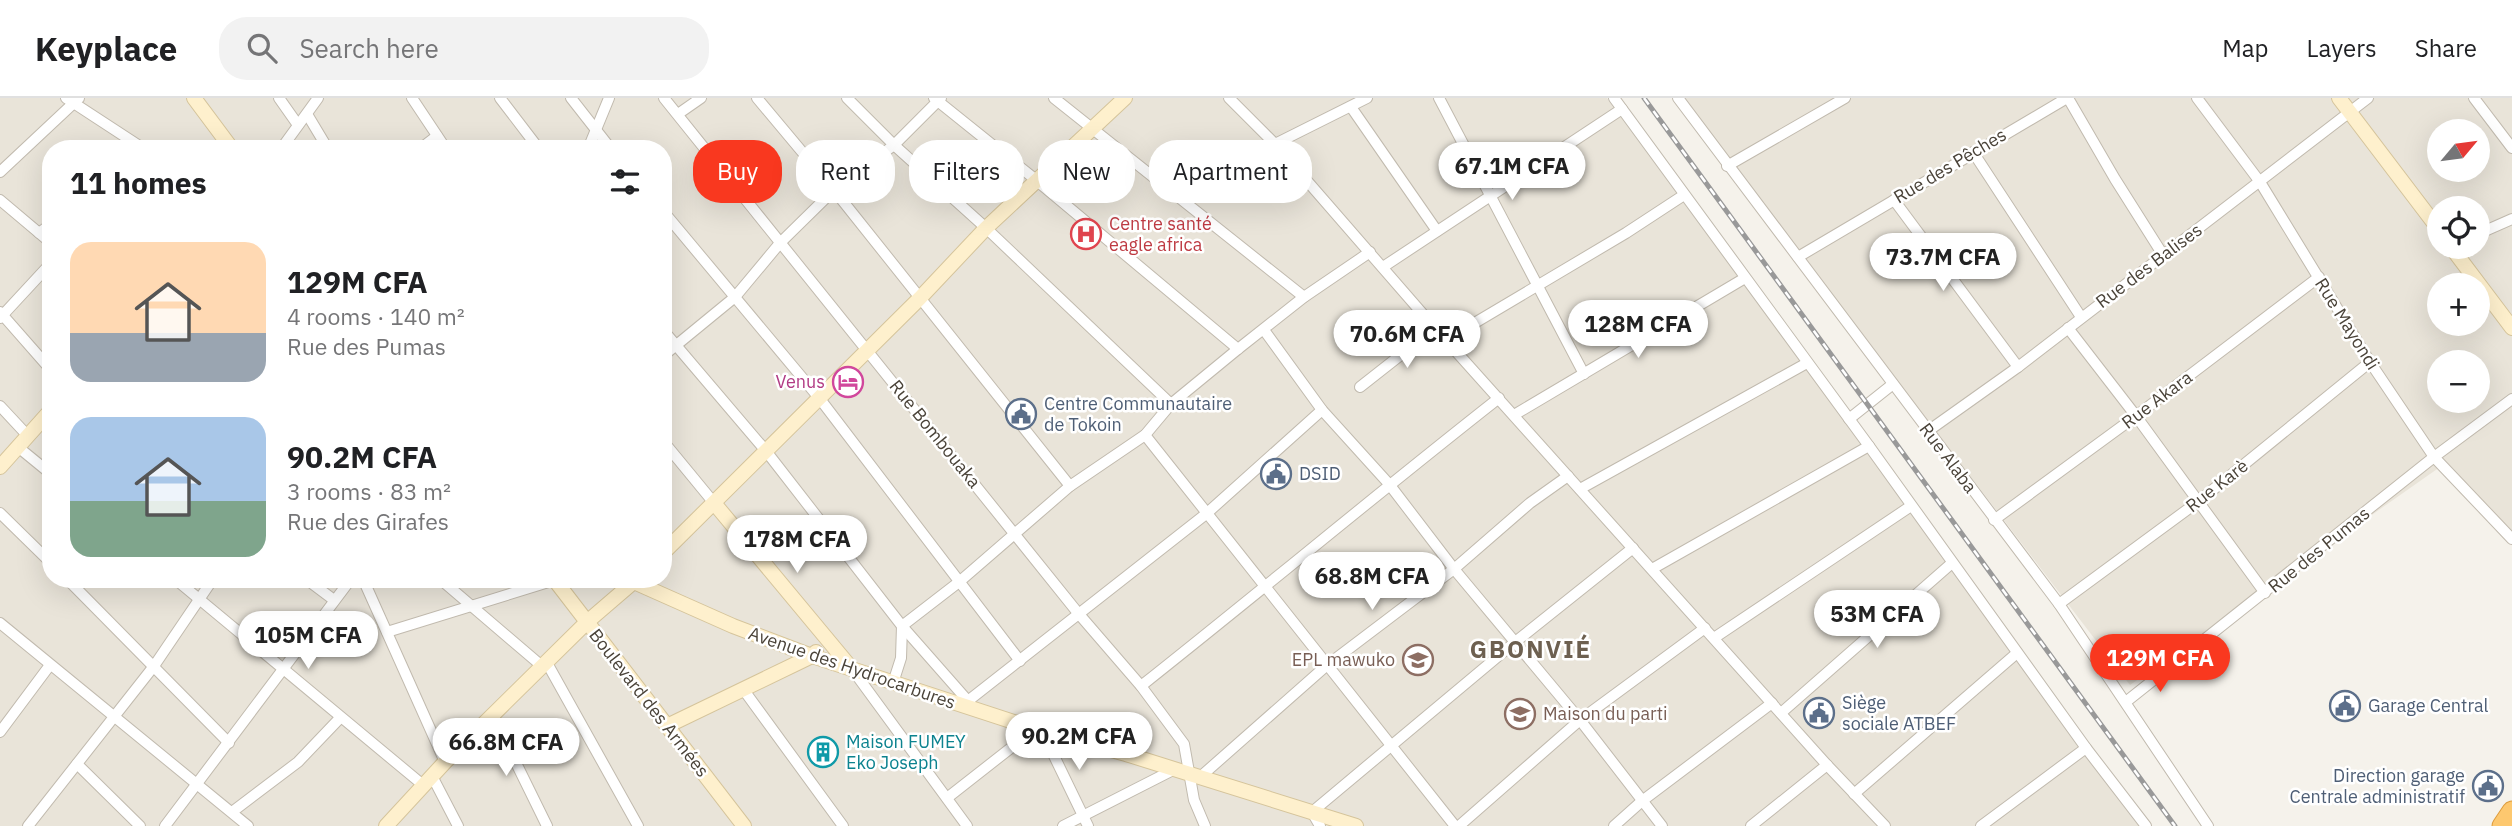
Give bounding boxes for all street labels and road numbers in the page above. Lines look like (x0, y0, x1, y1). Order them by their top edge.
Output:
street label: Rue des Pêches (1889, 123, 2010, 208)
street label: Rue des Balises (2091, 218, 2206, 313)
street label: Rue Mayondi (2310, 273, 2385, 374)
street label: Rue Akara (2117, 365, 2197, 434)
street label: Rue Bombouaka (885, 375, 986, 493)
street label: Rue Alaba (1915, 418, 1982, 498)
street label: Rue Karè (2181, 454, 2253, 517)
street label: Rue des Pumas (2263, 502, 2374, 598)
street label: Avenue des Hydrocarbures (746, 621, 959, 714)
street label: Boulevard des Armées (584, 624, 714, 781)

